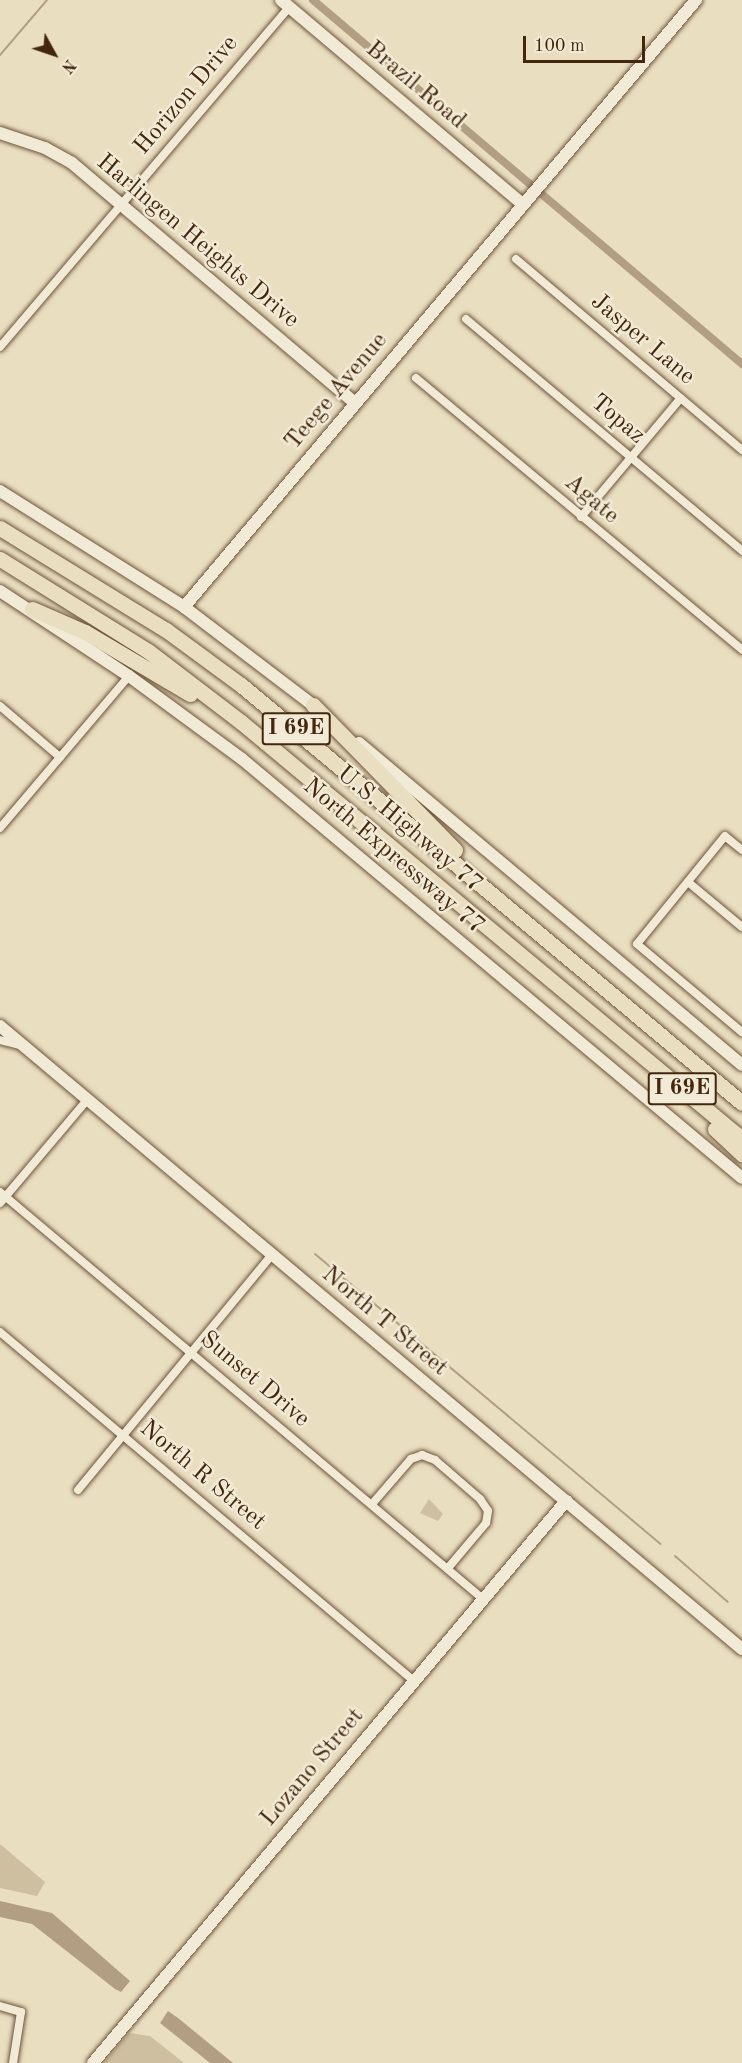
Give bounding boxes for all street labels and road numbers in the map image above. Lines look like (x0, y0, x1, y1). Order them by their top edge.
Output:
street label: Horizon Drive (129, 30, 245, 162)
street label: Brazil Road (359, 36, 471, 136)
street label: Harlingen Heights Drive (90, 149, 304, 335)
street label: Jasper Lane (584, 288, 700, 392)
street label: Teege Avenue (280, 327, 394, 457)
street label: Topaz (584, 389, 650, 451)
street label: Agate (558, 469, 624, 531)
road number: I 69E (262, 710, 330, 748)
street label: U.S. Highway 77 (330, 761, 488, 899)
street label: North Expressway 77 (296, 773, 490, 941)
road number: I 69E (648, 1070, 716, 1108)
street label: North T Street (315, 1261, 453, 1383)
street label: Sunset Drive (193, 1326, 315, 1434)
street label: North R Street (133, 1415, 271, 1537)
street label: Lozano Street (255, 1703, 371, 1833)

